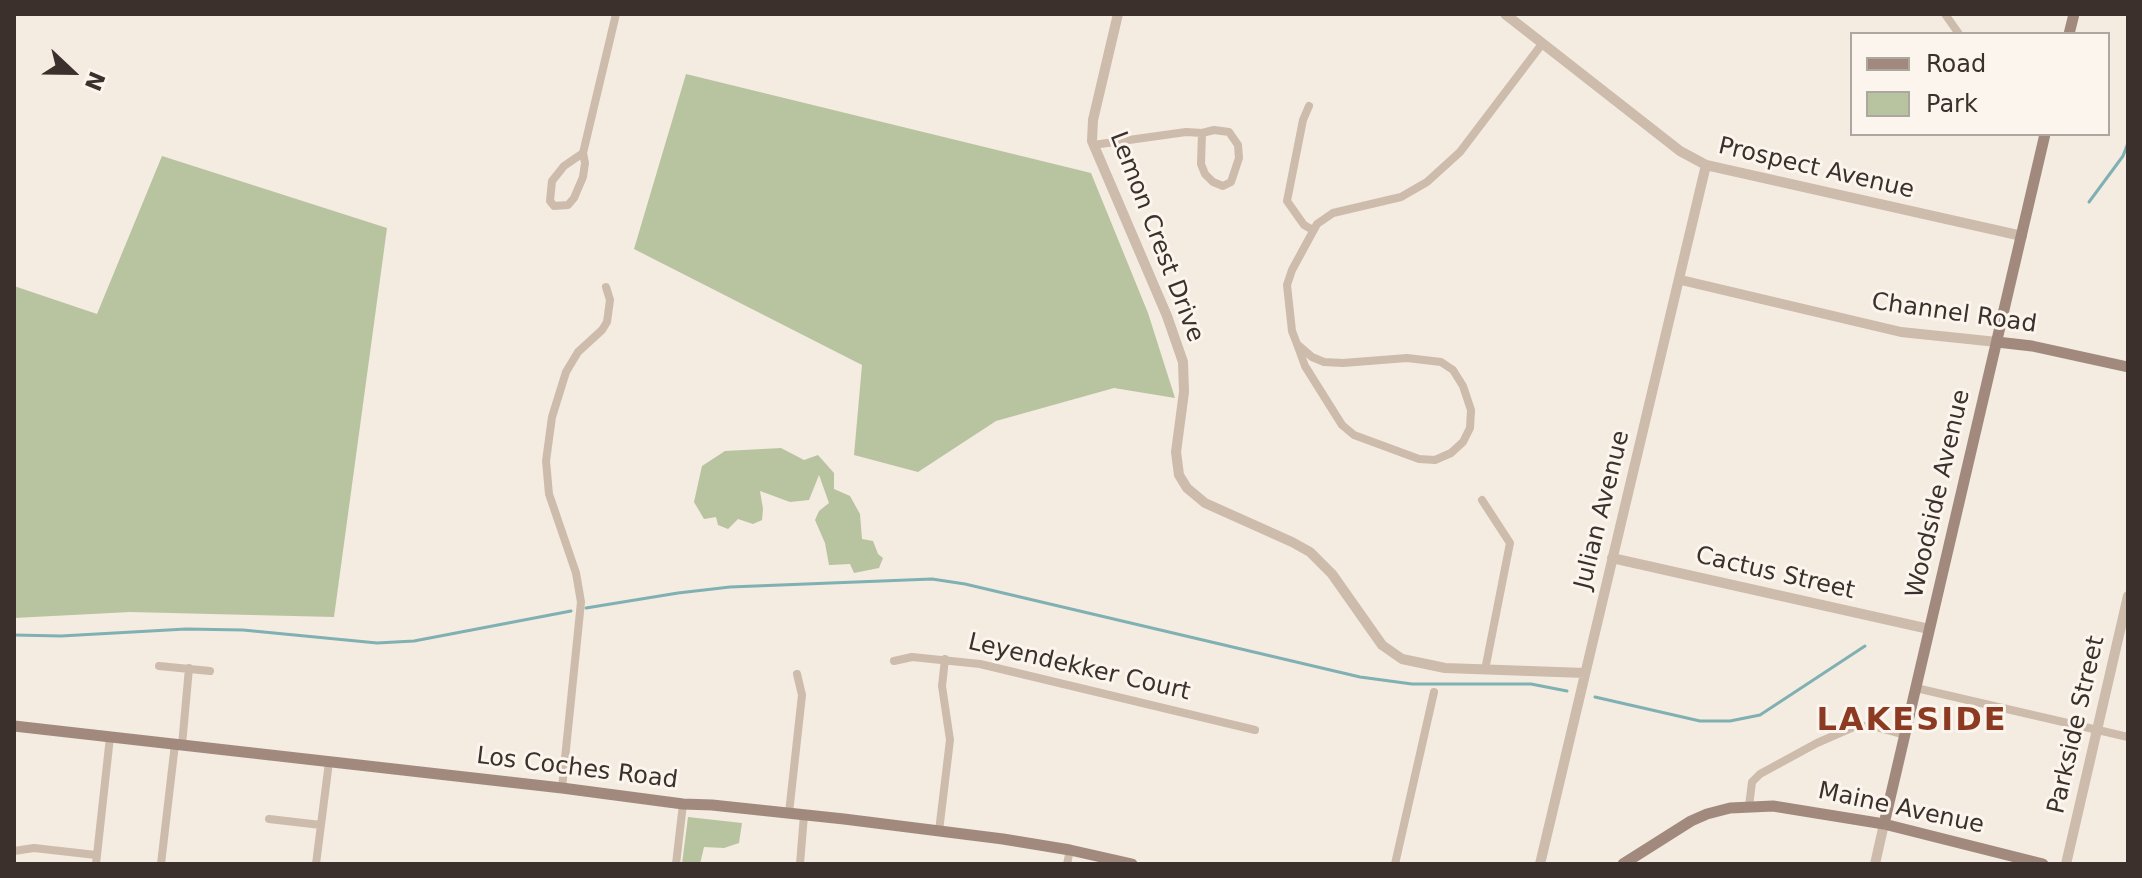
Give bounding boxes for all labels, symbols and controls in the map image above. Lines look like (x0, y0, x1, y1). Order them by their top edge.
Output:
north arrow (32, 32, 112, 112)
legend (1850, 32, 2110, 136)
text: Road (1926, 50, 1986, 78)
text: N (80, 68, 110, 94)
text: Park (1926, 90, 1978, 118)
street label: Lemon Crest Drive (1103, 128, 1209, 346)
street label: Prospect Avenue (1715, 132, 1917, 206)
street label: Channel Road (1870, 288, 2038, 340)
street label: Woodside Avenue (1901, 387, 1977, 601)
street label: Julian Avenue (1569, 428, 1637, 592)
street label: Cactus Street (1693, 542, 1857, 606)
street label: Leyendekker Court (965, 628, 1193, 708)
street label: Parkside Street (2043, 633, 2111, 817)
district label: LAKESIDE (1816, 703, 2008, 741)
street label: Los Coches Road (475, 742, 679, 796)
street label: Maine Avenue (1815, 777, 1987, 841)

